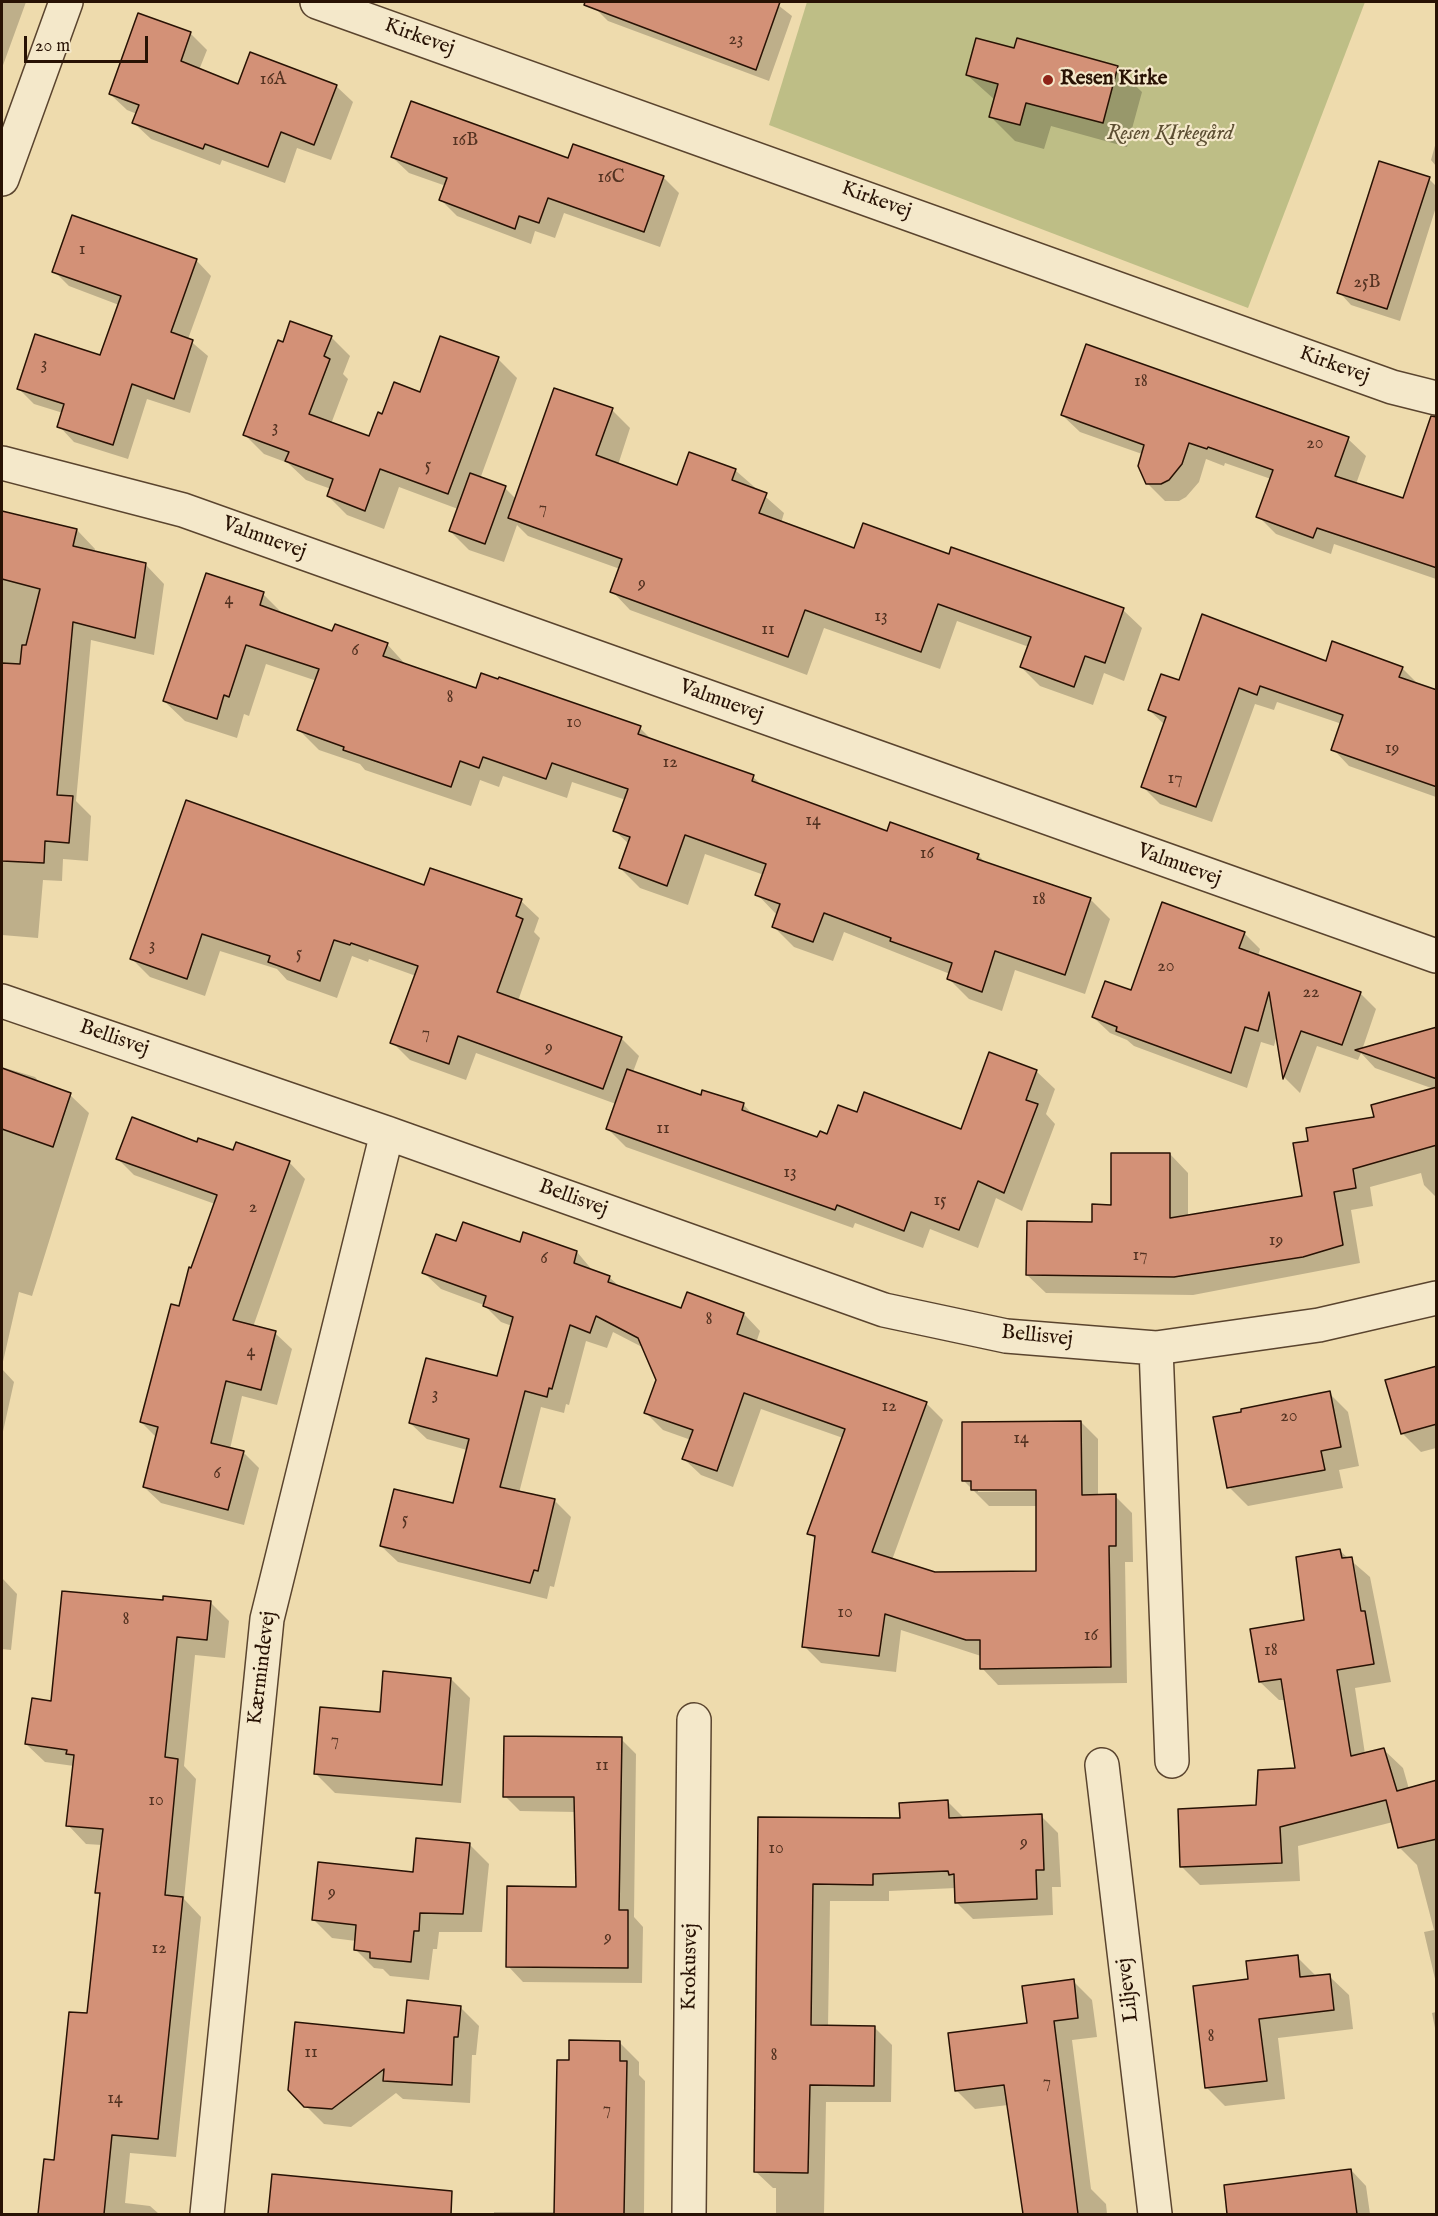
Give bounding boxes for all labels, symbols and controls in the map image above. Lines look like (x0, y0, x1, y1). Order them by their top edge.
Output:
street label: Kirkevej (380, 14, 458, 62)
scale bar (27, 24, 152, 62)
house number: 23 (728, 29, 744, 51)
text: 20 m (35, 35, 70, 58)
place label: Resen Kirke (1060, 67, 1167, 93)
house number: 16A (260, 69, 286, 91)
marker: Resen Kirke (1041, 73, 1055, 87)
park label: Resen KIrkegård (1107, 122, 1233, 148)
house number: 16B (452, 130, 478, 152)
house number: 16C (597, 167, 625, 189)
street label: Kirkevej (837, 177, 915, 225)
house number: 1 (79, 239, 85, 261)
house number: 25B (1354, 272, 1380, 294)
street label: Kirkevej (1295, 342, 1373, 390)
house number: 3 (41, 354, 47, 376)
house number: 18 (1134, 371, 1148, 393)
house number: 3 (272, 417, 278, 439)
house number: 20 (1306, 433, 1324, 455)
house number: 5 (425, 455, 431, 477)
house number: 7 (539, 498, 547, 520)
street label: Valmuevej (219, 512, 309, 566)
house number: 9 (638, 573, 646, 595)
house number: 4 (225, 589, 233, 611)
house number: 13 (874, 606, 888, 628)
house number: 11 (761, 619, 775, 641)
house number: 6 (351, 640, 359, 662)
street label: Valmuevej (676, 675, 766, 729)
house number: 8 (446, 687, 454, 709)
house number: 10 (566, 712, 582, 734)
house number: 19 (1385, 738, 1399, 760)
house number: 12 (662, 752, 678, 774)
house number: 17 (1167, 768, 1183, 790)
house number: 14 (805, 810, 821, 832)
street label: Valmuevej (1134, 839, 1224, 893)
house number: 16 (920, 843, 934, 865)
house number: 18 (1032, 889, 1046, 911)
house number: 3 (149, 935, 155, 957)
house number: 5 (296, 943, 302, 965)
house number: 20 (1157, 956, 1175, 978)
house number: 22 (1303, 982, 1319, 1004)
street label: Bellisvej (76, 1015, 152, 1063)
house number: 7 (422, 1023, 430, 1045)
house number: 9 (545, 1037, 553, 1059)
house number: 11 (656, 1118, 670, 1140)
house number: 13 (783, 1162, 797, 1184)
street label: Bellisvej (535, 1175, 611, 1223)
house number: 15 (933, 1190, 947, 1212)
house number: 2 (249, 1197, 257, 1219)
house number: 19 (1269, 1230, 1283, 1252)
house number: 17 (1132, 1245, 1148, 1267)
house number: 6 (540, 1248, 548, 1270)
house number: 8 (705, 1309, 713, 1331)
street label: Bellisvej (1000, 1321, 1074, 1353)
house number: 4 (247, 1341, 255, 1363)
house number: 3 (432, 1384, 438, 1406)
house number: 12 (881, 1396, 897, 1418)
house number: 20 (1280, 1406, 1298, 1428)
house number: 14 (1013, 1428, 1029, 1450)
house number: 6 (213, 1463, 221, 1485)
house number: 5 (402, 1509, 408, 1531)
house number: 10 (837, 1602, 853, 1624)
house number: 8 (122, 1609, 130, 1631)
street label: Kærmindevej (244, 1610, 282, 1726)
house number: 16 (1084, 1625, 1098, 1647)
house number: 18 (1264, 1640, 1278, 1662)
house number: 7 (331, 1730, 339, 1752)
house number: 11 (595, 1755, 609, 1777)
house number: 10 (148, 1790, 164, 1812)
house number: 9 (1020, 1832, 1028, 1854)
house number: 10 (768, 1838, 784, 1860)
house number: 9 (328, 1882, 336, 1904)
street label: Krokusvej (678, 1923, 704, 2011)
house number: 9 (604, 1927, 612, 1949)
house number: 12 (151, 1938, 167, 1960)
street label: Liljevej (1113, 1956, 1145, 2024)
house number: 8 (1207, 2026, 1215, 2048)
house number: 11 (304, 2042, 318, 2064)
house number: 8 (770, 2045, 778, 2067)
house number: 7 (1043, 2072, 1051, 2094)
house number: 14 (107, 2088, 123, 2110)
house number: 7 (603, 2099, 611, 2121)

